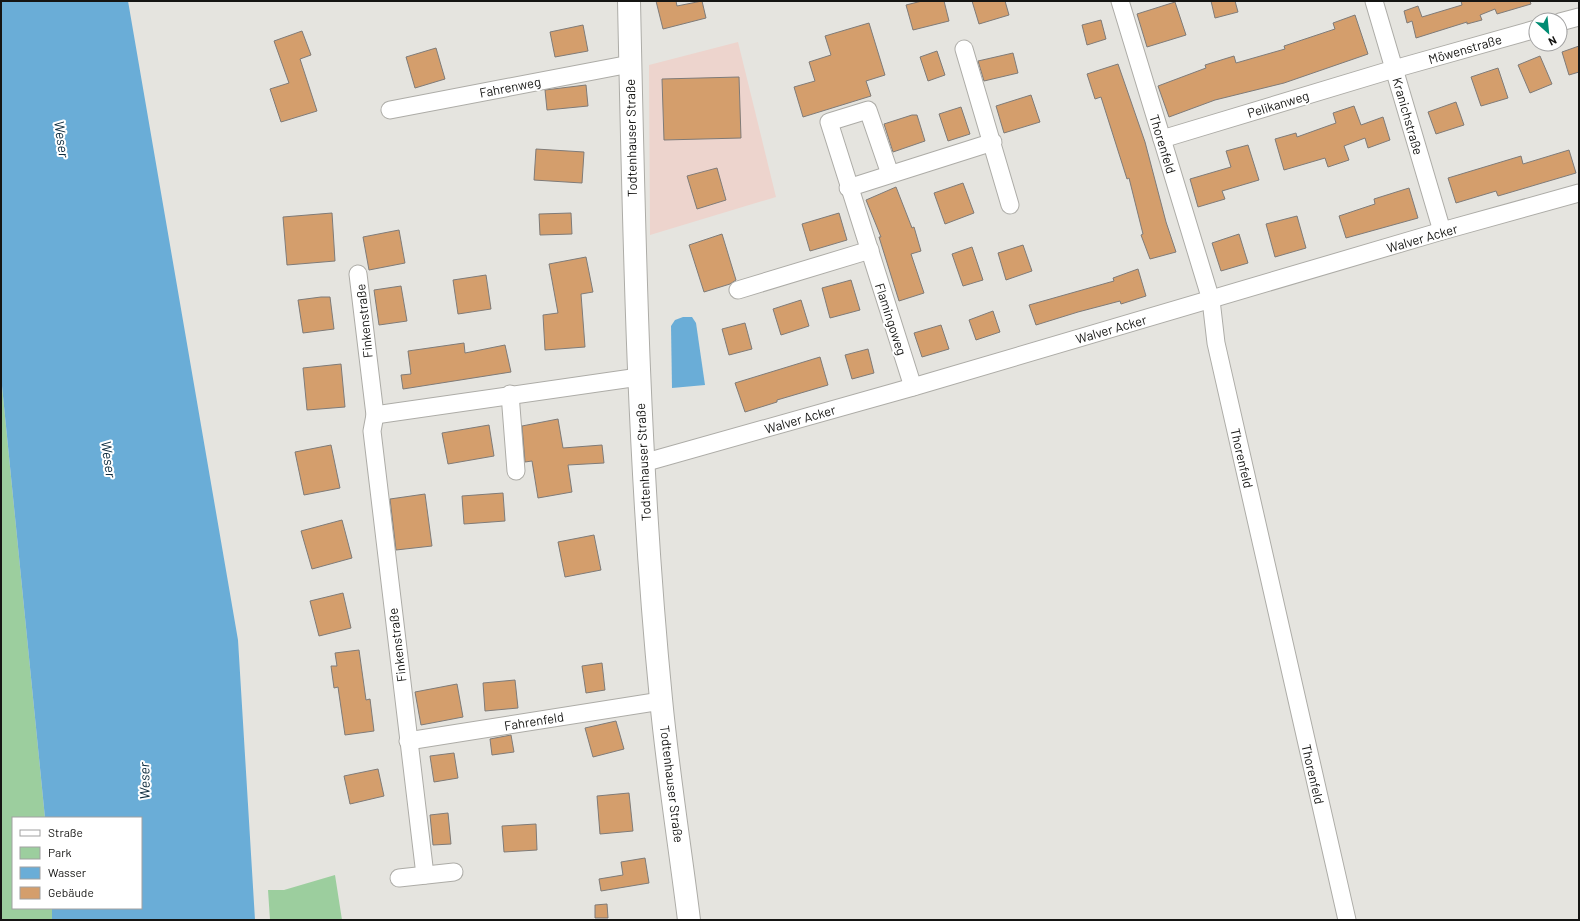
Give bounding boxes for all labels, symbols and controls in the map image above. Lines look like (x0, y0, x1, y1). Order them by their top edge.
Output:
north arrow (1528, 12, 1568, 52)
street label: Möwenstraße (1426, 31, 1504, 67)
text: N (1547, 34, 1559, 49)
street label: Fahrenweg (478, 73, 542, 101)
street label: Kranichstraße (1389, 75, 1427, 157)
street label: Todtenhauser Straße (622, 79, 640, 197)
street label: Pelikanweg (1245, 87, 1311, 121)
street label: Thorenfeld (1146, 112, 1180, 176)
water label: Weser (51, 119, 73, 160)
street label: Walver Acker (1385, 220, 1460, 256)
street label: Flamingoweg (872, 281, 910, 357)
street label: Finkenstraße (352, 283, 376, 359)
street label: Walver Acker (1074, 311, 1149, 347)
street label: Walver Acker (763, 401, 838, 437)
street label: Todtenhauser Straße (632, 403, 654, 521)
street label: Thorenfeld (1227, 426, 1257, 490)
water label: Weser (98, 439, 120, 480)
street label: Finkenstraße (385, 607, 409, 683)
street label: Fahrenfeld (503, 708, 565, 734)
street label: Todtenhauser Straße (657, 724, 687, 844)
street label: Thorenfeld (1298, 742, 1328, 806)
water label: Weser (135, 761, 153, 800)
legend (12, 817, 142, 909)
text: Straße (48, 825, 83, 839)
text: Park (48, 845, 72, 859)
text: Wasser (48, 865, 87, 879)
text: Gebäude (48, 885, 94, 899)

